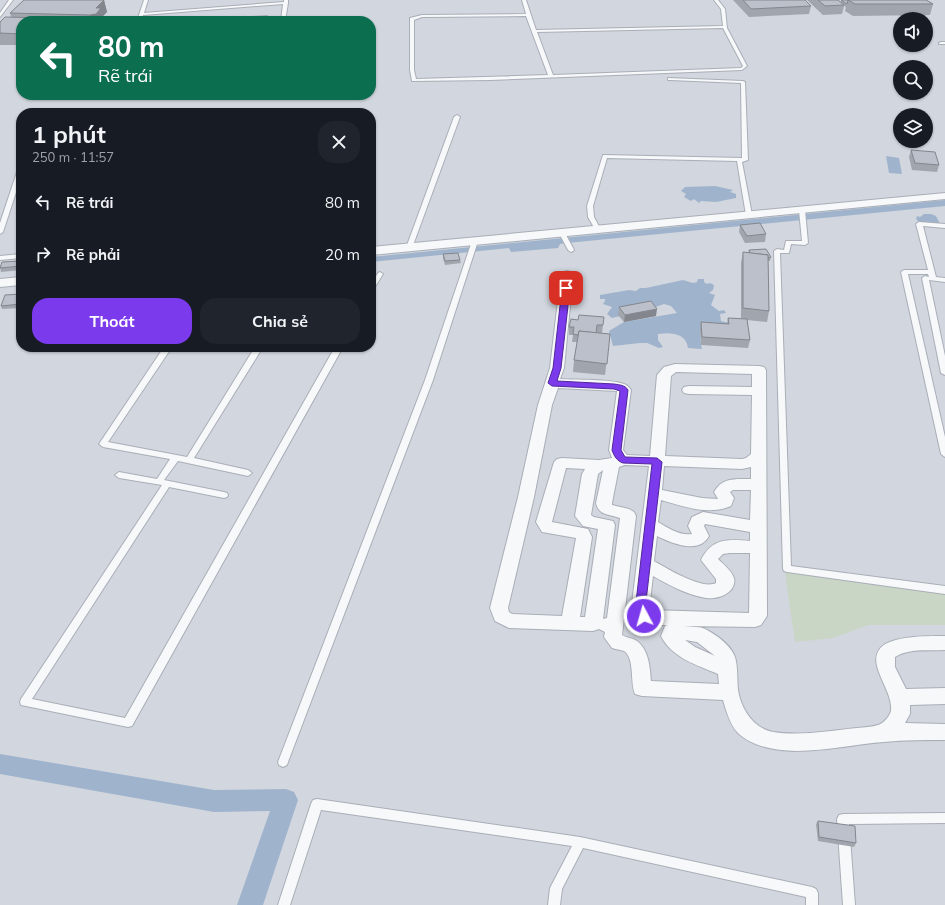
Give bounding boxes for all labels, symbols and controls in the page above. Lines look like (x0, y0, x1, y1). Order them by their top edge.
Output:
map controls (893, 12, 933, 148)
button: sound (893, 12, 933, 52)
text: 80 m (98, 29, 164, 64)
icon: left (32, 32, 84, 84)
button: search (893, 60, 933, 100)
text: Rẽ trái (98, 64, 153, 87)
button: layers (893, 108, 933, 148)
text: 1 phút (32, 119, 106, 149)
button: close (318, 121, 360, 163)
text: 250 m · 11:57 (32, 149, 114, 165)
icon: left (32, 191, 54, 213)
text: Rẽ trái (66, 193, 113, 212)
text: 80 m (325, 193, 360, 212)
icon: right (32, 243, 54, 265)
text: Rẽ phải (66, 245, 120, 264)
text: 20 m (325, 245, 360, 264)
pin (549, 271, 583, 305)
icon: arrive (555, 277, 577, 299)
button: Thoát (32, 298, 192, 344)
button: Chia sẻ (200, 298, 360, 344)
position arrow (623, 595, 665, 637)

